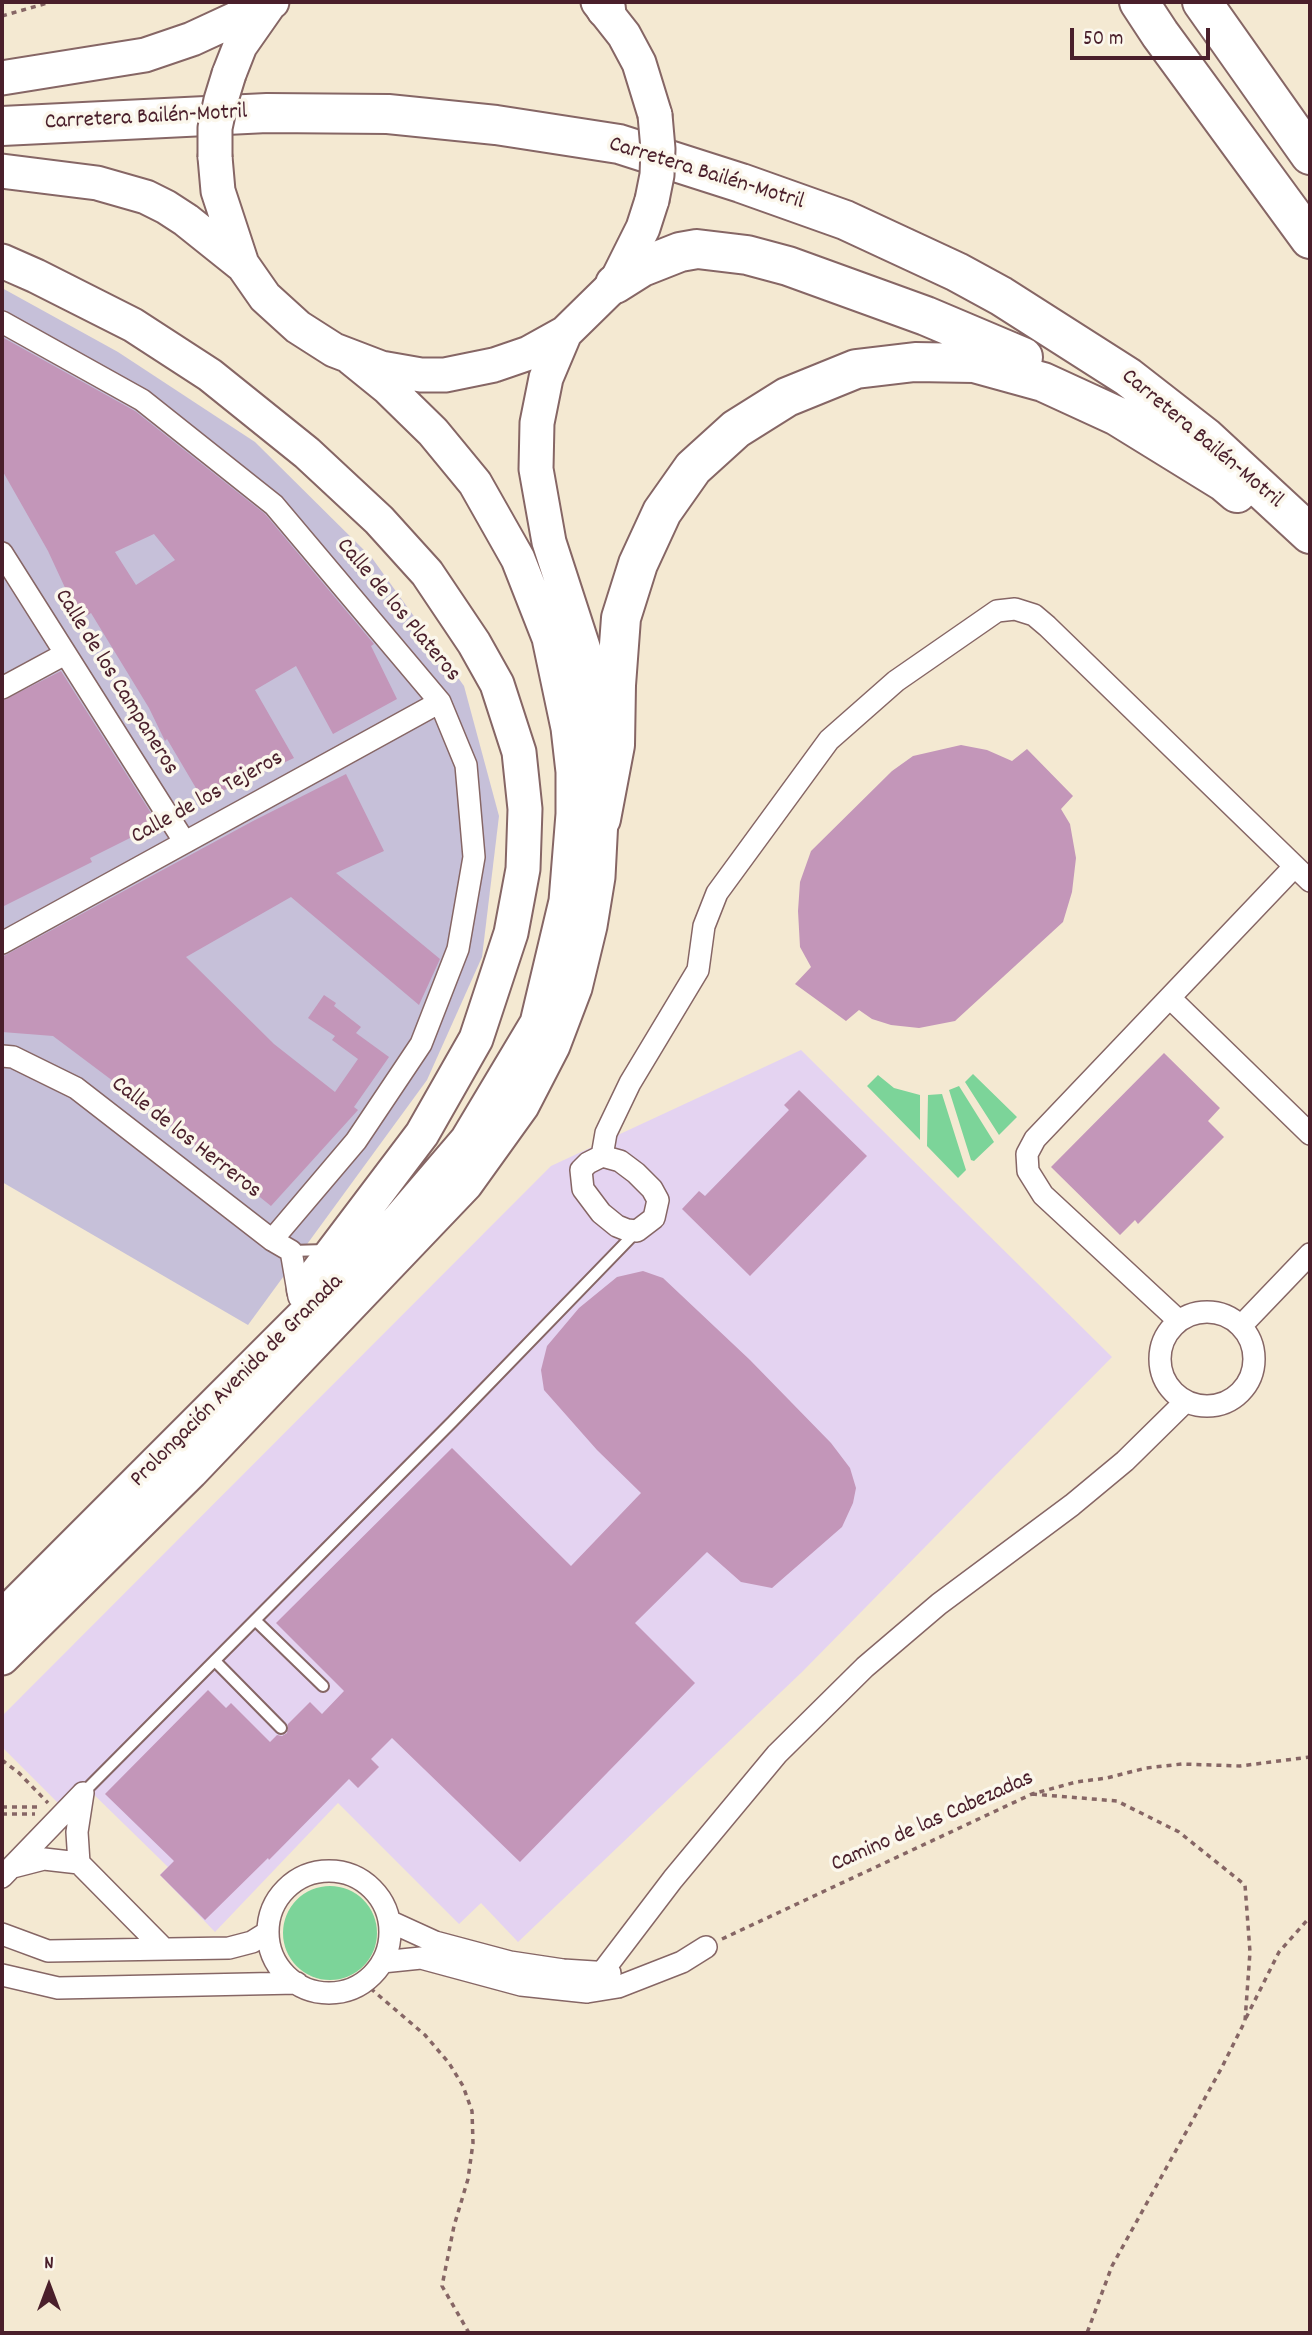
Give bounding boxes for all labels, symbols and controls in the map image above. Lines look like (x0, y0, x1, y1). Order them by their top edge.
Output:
scale bar (1074, 14, 1214, 58)
text: 50 m (1083, 25, 1123, 55)
street label: Carretera Bailén-Motril (44, 100, 248, 138)
street label: Carretera Bailén-Motril (605, 132, 807, 218)
street label: Carretera Bailén-Motril (1114, 364, 1288, 516)
street label: Calle de los Plateros (329, 534, 465, 688)
street label: Calle de los Campaneros (47, 585, 183, 781)
street label: Calle de los Tejeros (127, 746, 289, 852)
street label: Calle de los Herreros (104, 1072, 266, 1206)
street label: Prolongación Avenida de Granada (126, 1270, 350, 1494)
street label: Camino de las Cabezadas (827, 1766, 1039, 1880)
north arrow (14, 2251, 84, 2321)
text: N (44, 2251, 54, 2278)

